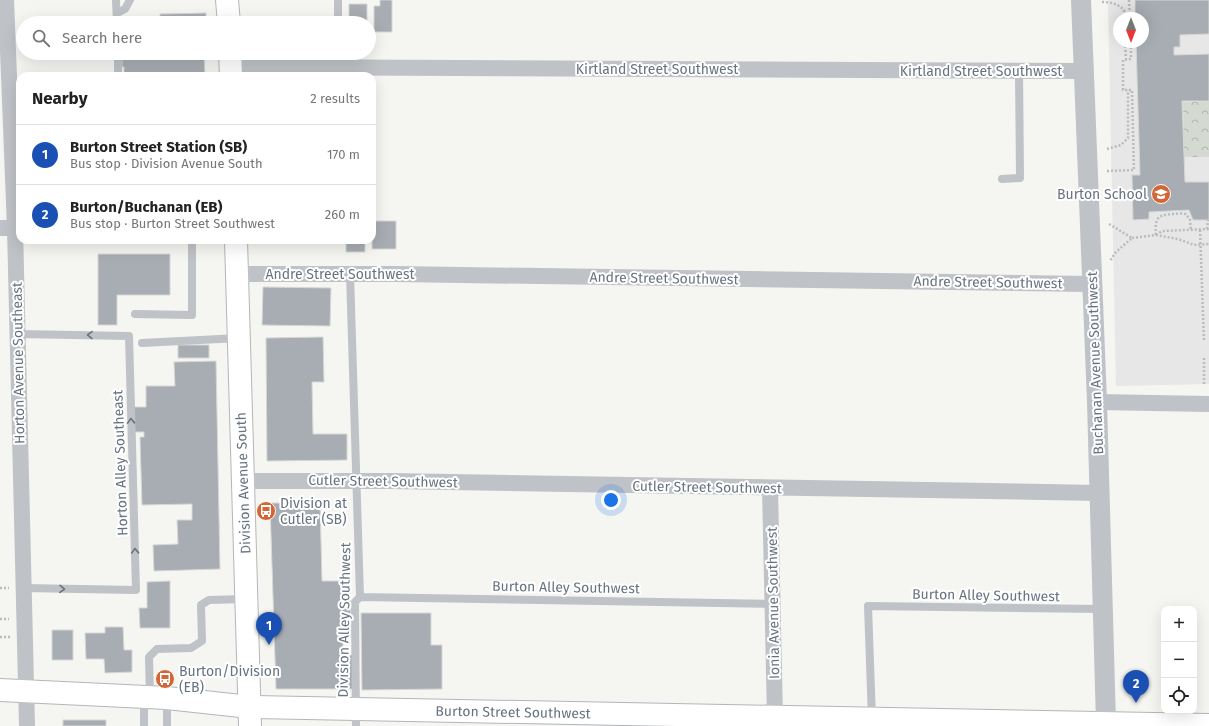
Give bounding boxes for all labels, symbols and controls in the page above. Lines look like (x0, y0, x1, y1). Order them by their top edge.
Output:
north arrow (1113, 12, 1149, 48)
search box (16, 16, 376, 60)
icon: search (30, 27, 52, 49)
text: Search here (62, 29, 142, 47)
street label: Kirtland Street Southwest (576, 61, 739, 78)
street label: Kirtland Street Southwest (900, 63, 1063, 80)
text: Nearby (32, 88, 87, 109)
text: 2 results (310, 91, 360, 106)
text: Burton Street Station (SB) (70, 138, 247, 156)
text: 1 (42, 147, 48, 162)
text: 170 m (327, 147, 360, 162)
text: Bus stop · Division Avenue South (70, 156, 263, 171)
school or university icon: Burton School (1150, 183, 1172, 205)
place label: Burton School (1057, 186, 1147, 203)
text: Burton/Buchanan (EB) (70, 198, 222, 216)
text: 2 (42, 207, 48, 222)
text: 260 m (325, 207, 360, 222)
text: Bus stop · Burton Street Southwest (70, 216, 275, 231)
street label: Andre Street Southwest (265, 266, 415, 283)
street label: Andre Street Southwest (589, 269, 740, 288)
street label: Buchanan Avenue Southwest (1084, 270, 1107, 455)
street label: Andre Street Southwest (913, 273, 1064, 292)
street label: Horton Avenue Southeast (9, 281, 28, 444)
one-way arrow (87, 331, 93, 339)
street label: Horton Alley Southeast (109, 389, 132, 536)
street label: Division Avenue South (233, 412, 254, 554)
one-way arrow (127, 418, 136, 424)
street label: Cutler Street Southwest (308, 472, 459, 491)
street label: Cutler Street Southwest (632, 478, 783, 497)
your location (601, 490, 621, 510)
place label: Division at Cutler (SB) (280, 495, 348, 528)
bus stop icon: Division at Cutler (SB) (255, 500, 277, 522)
street label: Ionia Avenue Southwest (764, 526, 783, 679)
street label: Division Alley Southwest (335, 541, 354, 698)
one-way arrow (131, 548, 139, 554)
street label: Burton Alley Southwest (492, 578, 641, 597)
one-way arrow (59, 585, 65, 593)
street label: Burton Alley Southwest (912, 586, 1061, 605)
map controls (1161, 606, 1197, 714)
button: + (1161, 606, 1197, 642)
pin: 1 (256, 612, 282, 645)
button: − (1161, 642, 1197, 678)
place label: Burton/Division (EB) (179, 663, 280, 696)
bus stop icon: Burton/Division (EB) (154, 668, 176, 690)
pin: 2 (1123, 670, 1149, 703)
button: locate (1161, 678, 1197, 714)
street label: Burton Street Southwest (435, 703, 592, 722)

